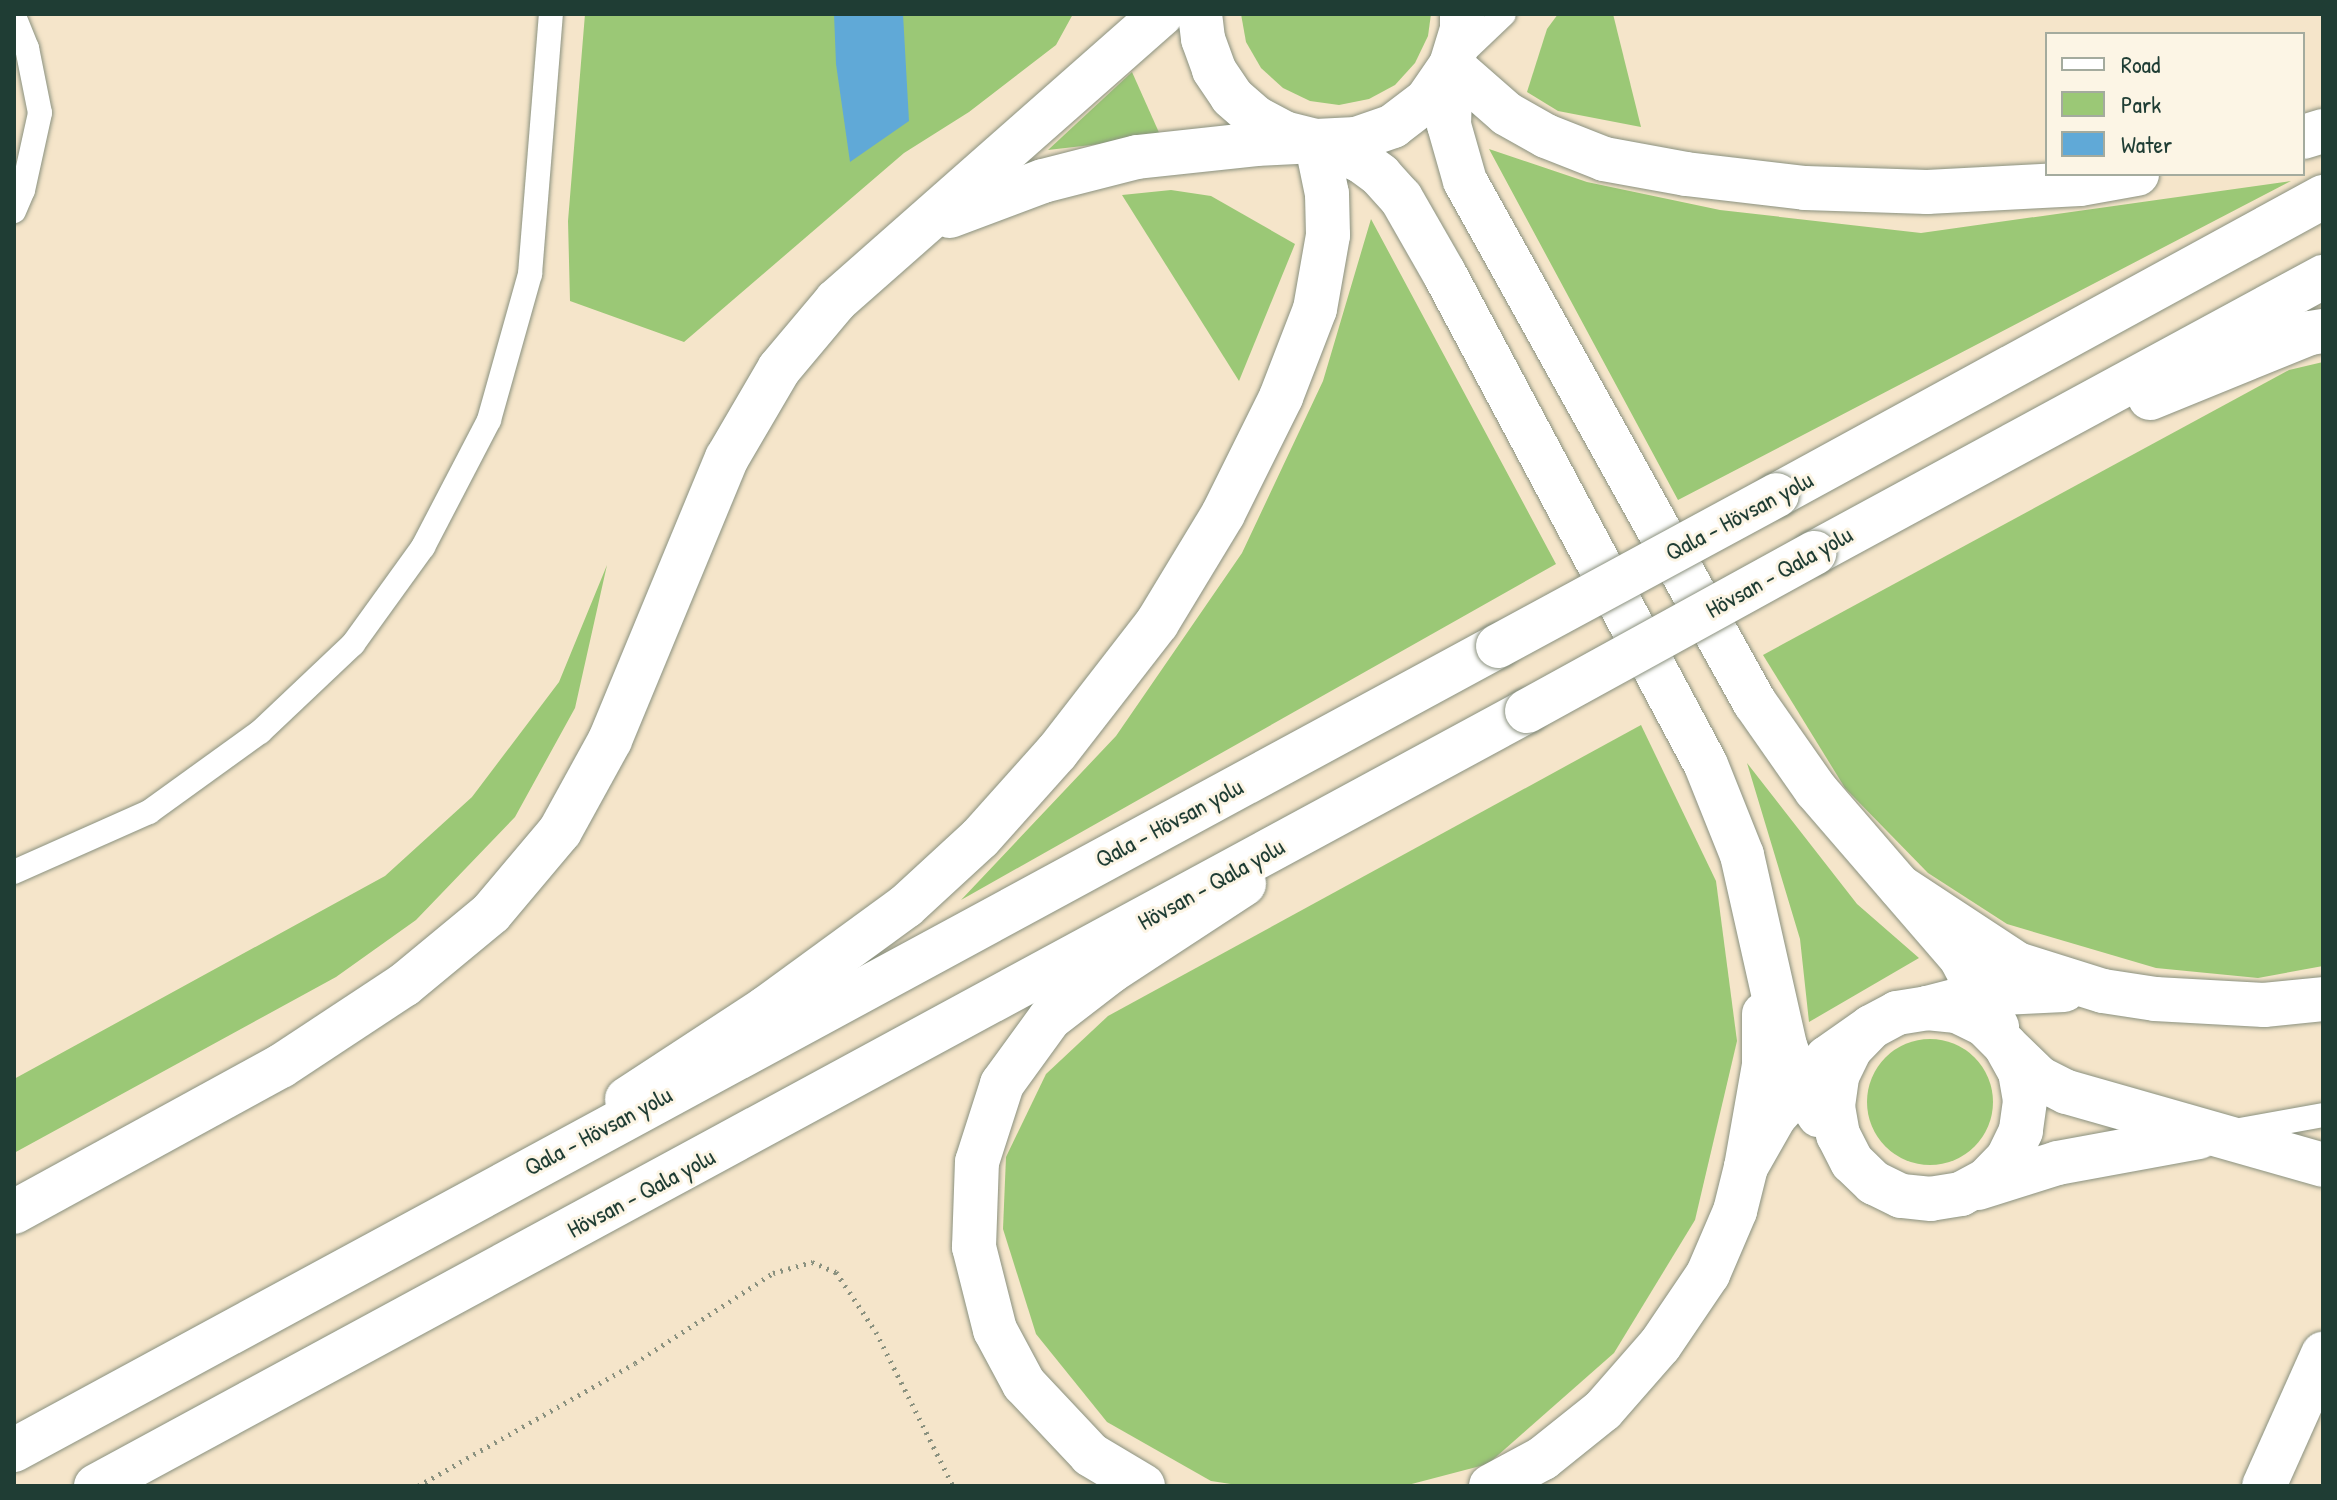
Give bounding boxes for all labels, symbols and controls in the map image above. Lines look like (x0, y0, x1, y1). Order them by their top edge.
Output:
legend (2045, 32, 2305, 176)
text: Road (2121, 48, 2160, 80)
text: Park (2121, 88, 2161, 120)
text: Water (2121, 128, 2172, 160)
street label: Qala - Hövsan yolu (1660, 465, 1818, 567)
street label: Hövsan - Qala yolu (1701, 520, 1857, 624)
street label: Qala - Hövsan yolu (1090, 772, 1248, 874)
street label: Hövsan - Qala yolu (1133, 832, 1289, 936)
street label: Qala - Hövsan yolu (519, 1080, 677, 1182)
street label: Hövsan - Qala yolu (562, 1142, 720, 1244)

